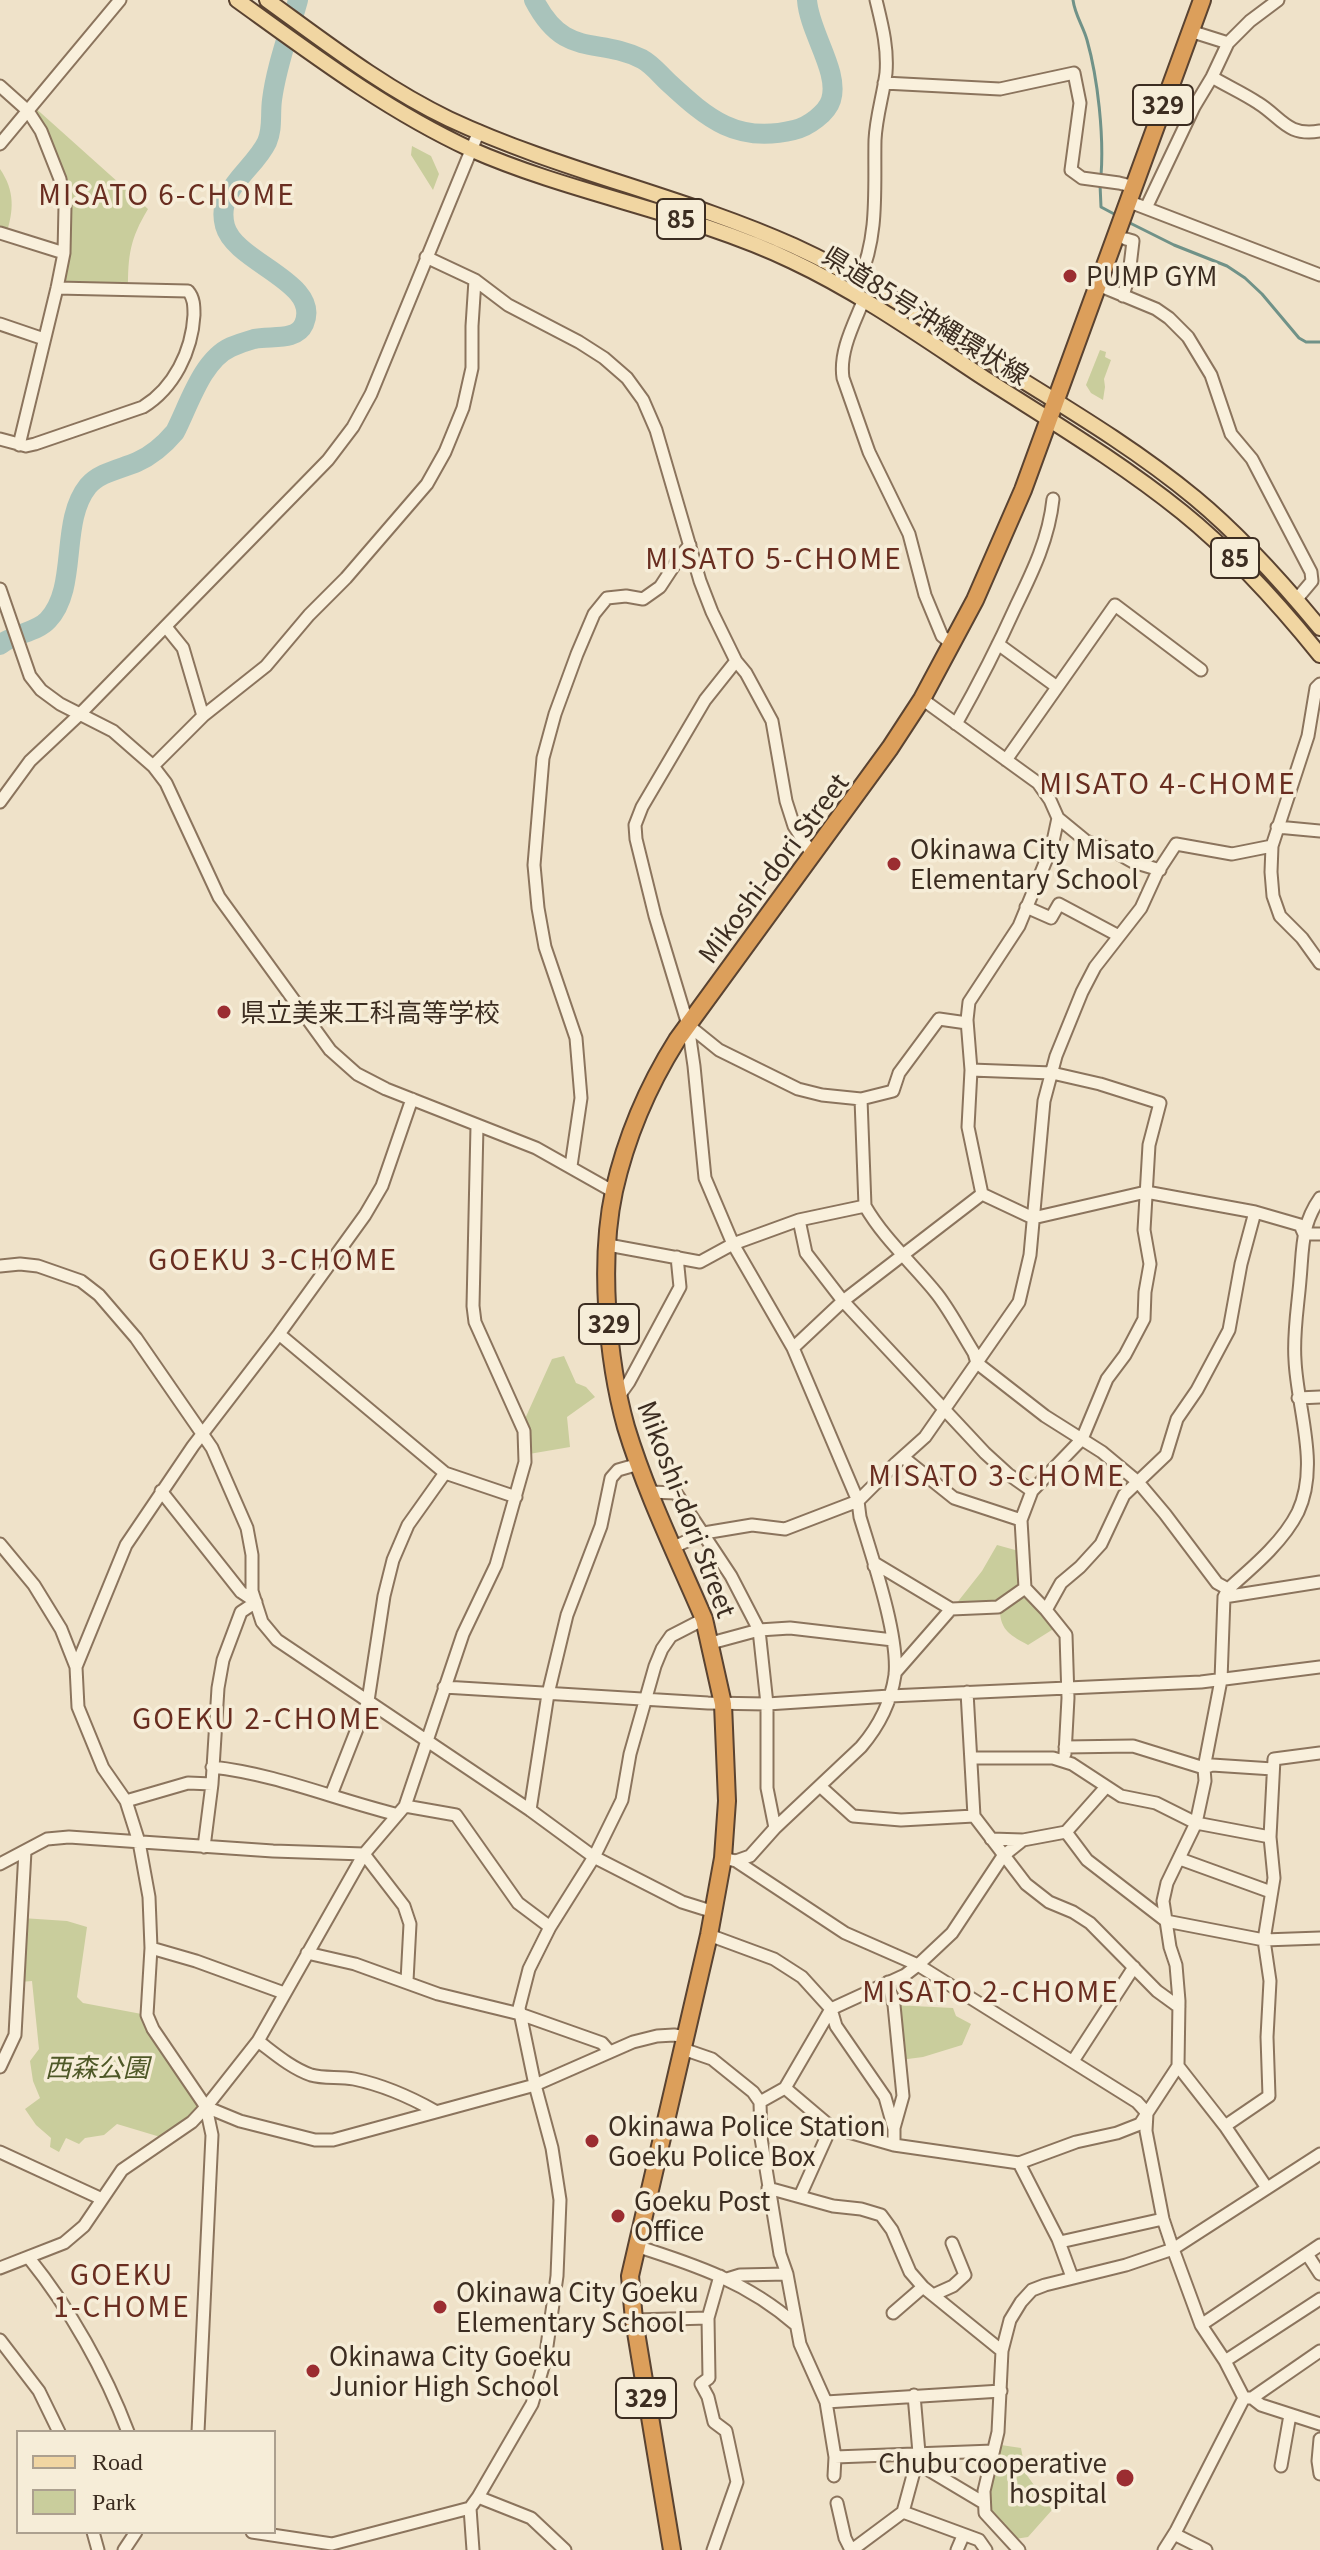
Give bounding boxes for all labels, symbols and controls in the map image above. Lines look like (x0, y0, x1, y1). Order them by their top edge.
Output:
road number: 329 (1133, 85, 1193, 125)
district label: MISATO 6-CHOME (38, 177, 296, 211)
road number: 85 (657, 199, 705, 239)
street label: 県道85号沖縄環状線 (817, 239, 1035, 391)
place label: PUMP GYM (1086, 260, 1217, 292)
marker: PUMP GYM (1061, 267, 1079, 285)
road number: 85 (1211, 538, 1259, 578)
district label: MISATO 5-CHOME (645, 541, 903, 575)
district label: MISATO 4-CHOME (1039, 766, 1297, 800)
street label: Mikoshi-dori Street (692, 767, 854, 969)
place label: Okinawa City Misato Elementary School (910, 833, 1155, 894)
marker: Okinawa City Misato Elementary School (885, 855, 903, 873)
place label: 県立美来工科高等学校 (240, 996, 500, 1028)
marker: 県立美来工科高等学校 (215, 1003, 233, 1021)
district label: GOEKU 3-CHOME (148, 1242, 398, 1276)
road number: 329 (579, 1304, 639, 1344)
street label: Mikoshi-dori Street (631, 1396, 743, 1622)
district label: MISATO 3-CHOME (868, 1458, 1126, 1492)
district label: GOEKU 2-CHOME (132, 1701, 382, 1735)
district label: MISATO 2-CHOME (862, 1974, 1120, 2008)
park label: 西森公園 (45, 2051, 149, 2083)
place label: Okinawa Police Station Goeku Police Box (608, 2110, 886, 2172)
marker: Okinawa Police Station Goeku Police Box (583, 2132, 601, 2150)
place label: Goeku Post Office (634, 2185, 770, 2246)
marker: Goeku Post Office (609, 2207, 627, 2225)
district label: GOEKU 1-CHOME (53, 2257, 191, 2323)
place label: Okinawa City Goeku Elementary School (456, 2276, 699, 2338)
marker: Okinawa City Goeku Elementary School (431, 2298, 449, 2316)
place label: Okinawa City Goeku Junior High School (329, 2340, 572, 2402)
marker: Okinawa City Goeku Junior High School (304, 2362, 322, 2380)
road number: 329 (616, 2378, 676, 2418)
legend (16, 2430, 276, 2534)
place label: Chubu cooperative hospital (878, 2447, 1107, 2508)
text: Road (92, 2449, 143, 2475)
marker: Chubu cooperative hospital (1114, 2467, 1136, 2489)
text: Park (92, 2489, 136, 2515)

